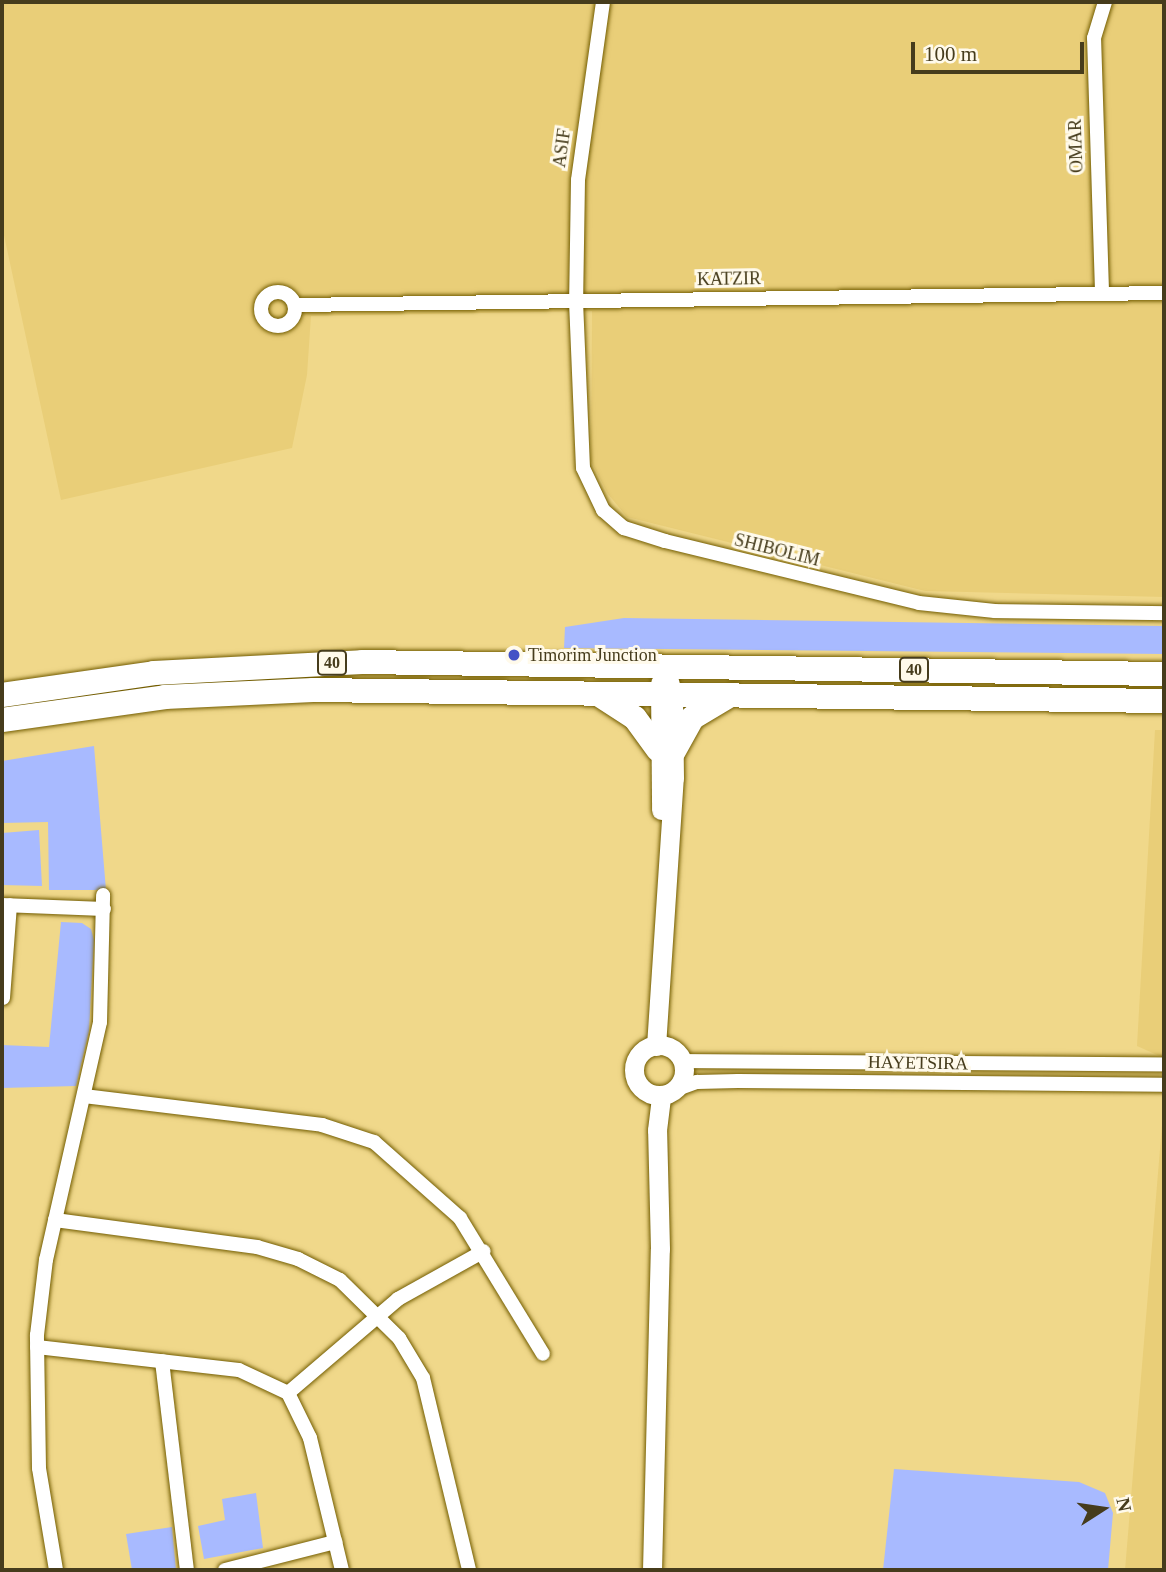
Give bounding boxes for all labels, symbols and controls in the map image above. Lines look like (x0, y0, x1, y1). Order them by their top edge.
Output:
scale bar (914, 28, 1087, 72)
text: 100 m (924, 42, 977, 66)
street label: OMAR (1064, 120, 1088, 172)
street label: ASIF (549, 128, 575, 168)
street label: KATZIR (700, 268, 758, 290)
street label: SHIBOLIM (733, 529, 821, 571)
place label: Timorim Junction (528, 644, 671, 666)
marker: Timorim Junction (506, 647, 522, 663)
road number: 40 (314, 650, 350, 676)
road number: 40 (897, 657, 932, 682)
street label: HAYETSIRA (872, 1051, 964, 1075)
north arrow (1068, 1474, 1138, 1544)
text: N (1112, 1496, 1136, 1513)

